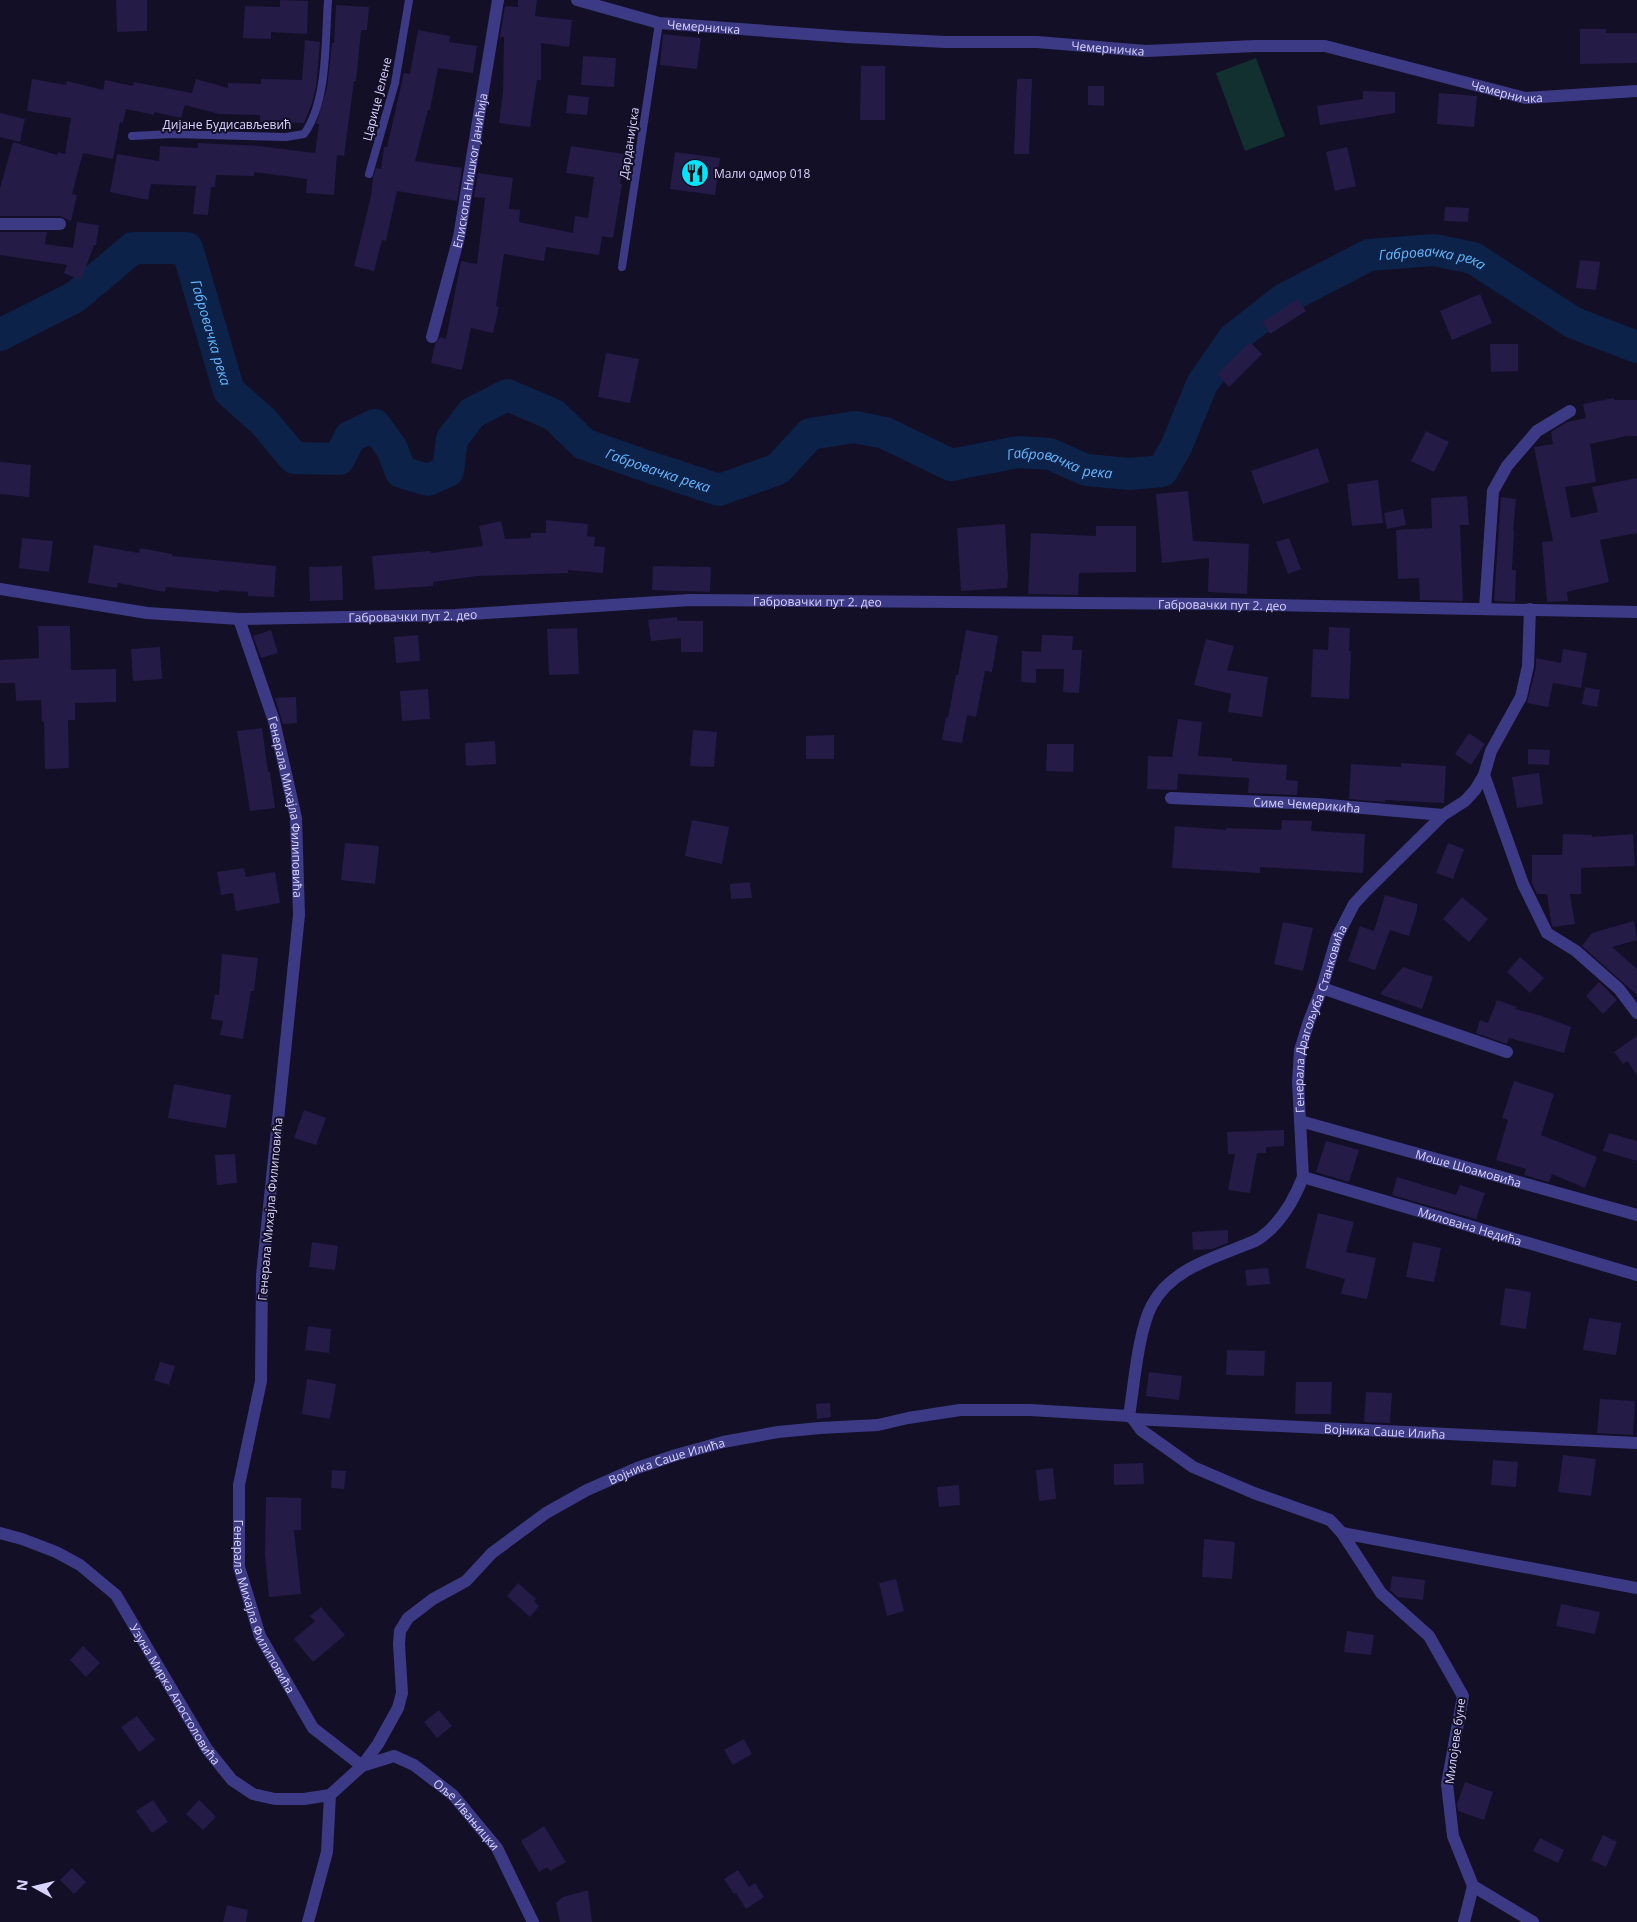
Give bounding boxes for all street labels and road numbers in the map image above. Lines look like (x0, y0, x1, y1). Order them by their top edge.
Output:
street label: Чемерничка (666, 15, 741, 38)
street label: Чемерничка (1071, 36, 1145, 59)
street label: Царице Јелене (358, 55, 396, 143)
street label: Чемерничка (1469, 76, 1543, 107)
street label: Епископа Нишког Јанићија (448, 92, 491, 250)
street label: Дарданијска (615, 106, 643, 180)
street label: Дијане Будисављевић (163, 116, 291, 133)
street label: Габровачки пут 2. део (753, 592, 882, 610)
street label: Габровачки пут 2. део (1158, 595, 1287, 614)
street label: Габровачки пут 2. део (348, 605, 478, 625)
street label: Генерала Михајла Филиповића (264, 714, 307, 898)
street label: Симе Чемерикића (1253, 793, 1361, 816)
street label: Генерала Драгољуба Станковића (1289, 921, 1351, 1113)
street label: Генерала Михајла Филиповића (254, 1117, 286, 1301)
street label: Моше Шоамовића (1414, 1145, 1524, 1191)
street label: Милована Недића (1416, 1203, 1524, 1249)
street label: Војника Саше Илића (1324, 1420, 1446, 1442)
street label: Војника Саше Илића (606, 1433, 727, 1488)
street label: Генерала Михајла Филиповића (231, 1519, 299, 1696)
street label: Узуна Мирка Апостоловића (126, 1621, 225, 1768)
street label: Милојеве буне (1441, 1697, 1469, 1785)
street label: Оље Ивањицки (430, 1775, 504, 1854)

